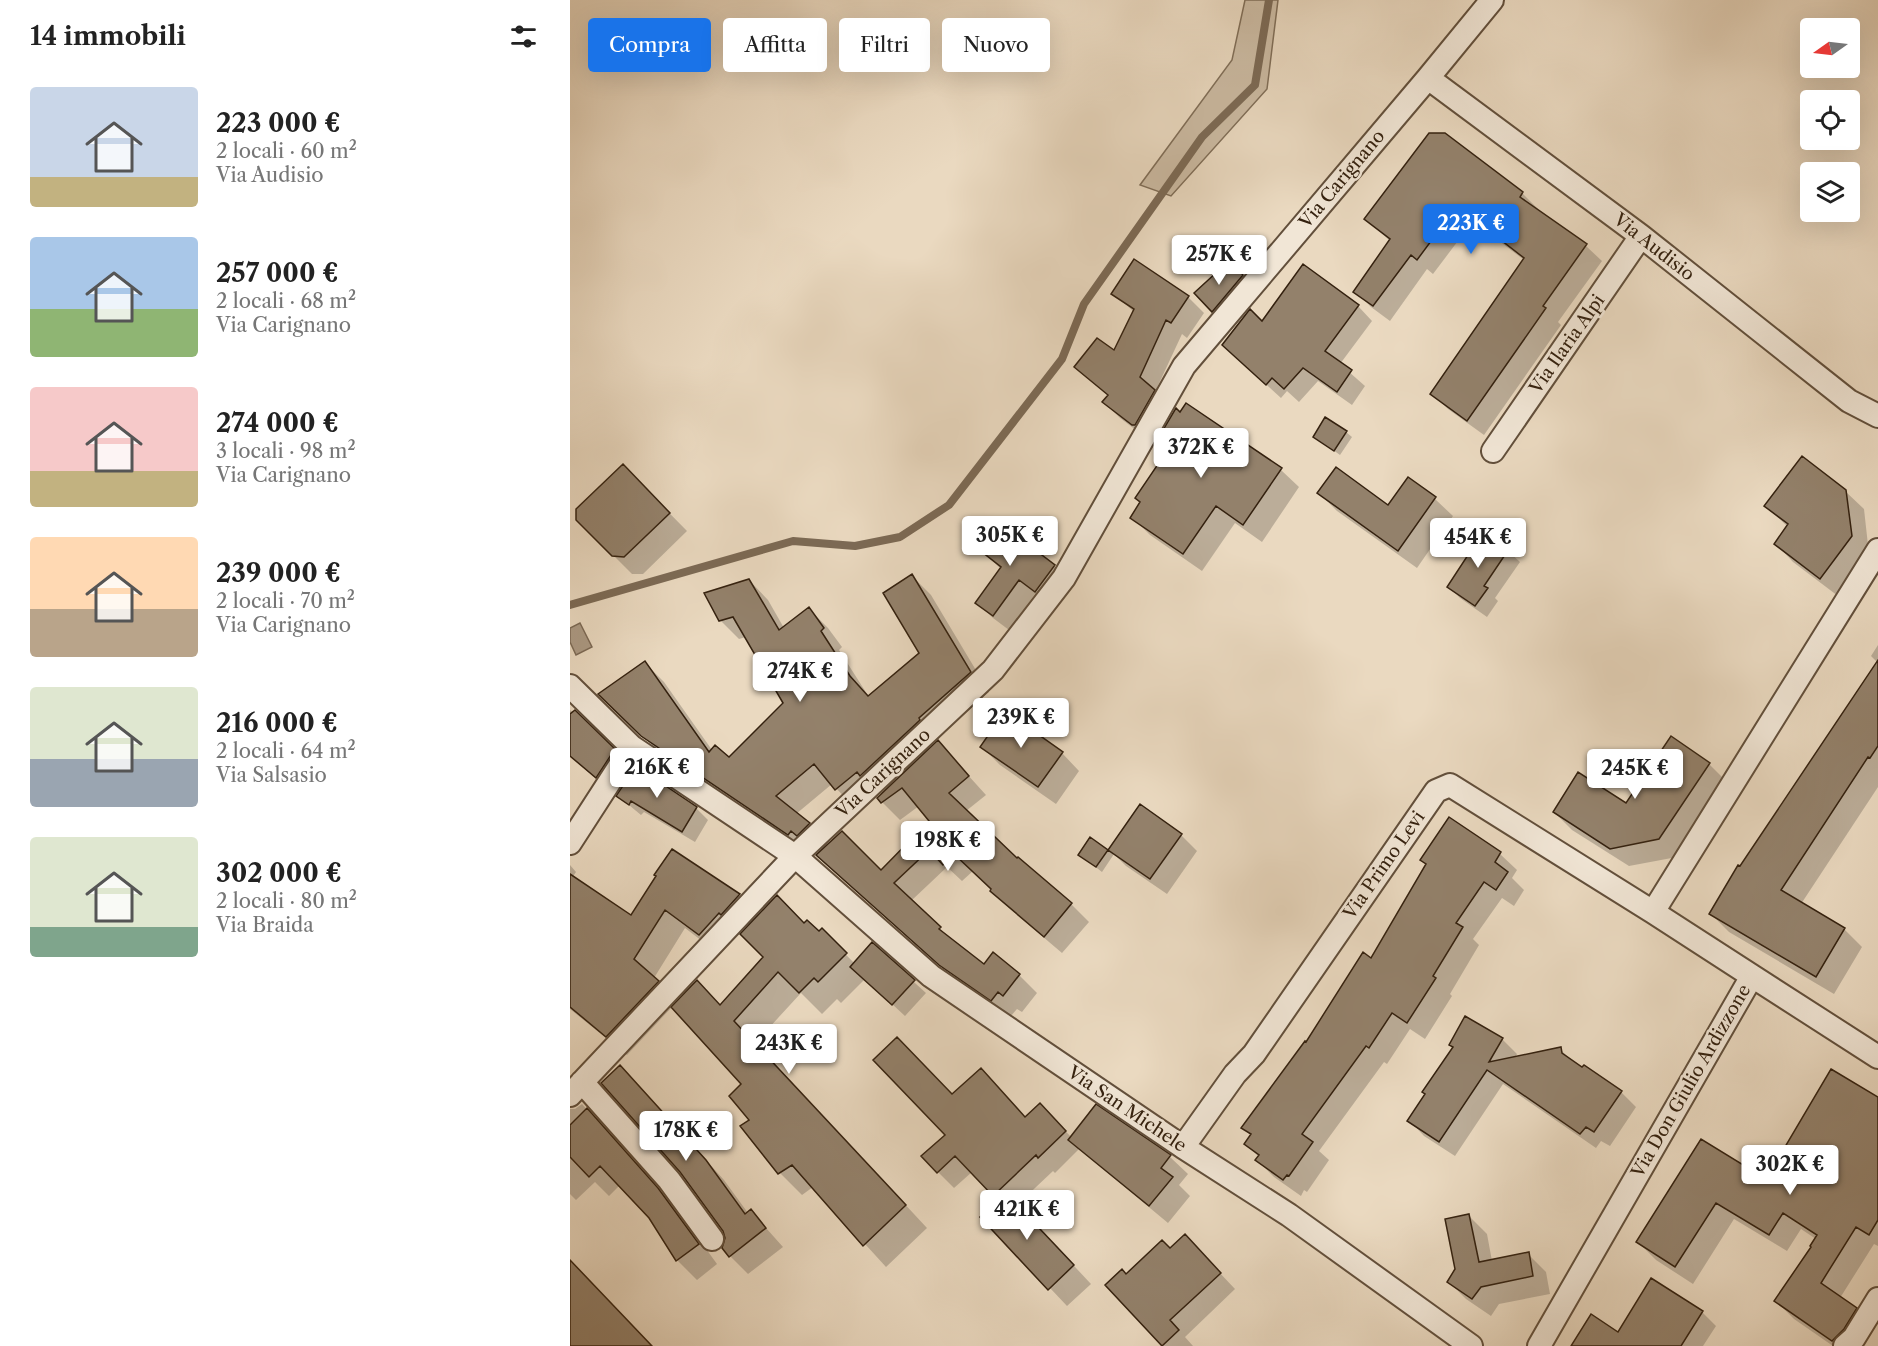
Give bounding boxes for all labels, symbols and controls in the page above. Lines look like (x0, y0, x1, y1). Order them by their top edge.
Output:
chip: Compra (588, 18, 711, 72)
chip: Affitta (723, 18, 827, 72)
chip: Filtri (839, 18, 930, 72)
chip: Nuovo (942, 18, 1050, 72)
north arrow (1800, 18, 1860, 78)
map controls (1800, 18, 1860, 222)
text: 14 immobili (30, 20, 186, 52)
icon: filters (507, 20, 540, 53)
button: locate (1800, 90, 1860, 150)
text: 223 000 € (216, 107, 341, 139)
icon: home (78, 111, 150, 183)
street label: Via Carignano (1294, 125, 1389, 233)
text: 2 locali · 60 m² (216, 139, 357, 163)
button: layers (1800, 162, 1860, 222)
text: Via Audisio (216, 163, 324, 187)
pin: 223K € (1422, 204, 1520, 255)
street label: Via Audisio (1608, 208, 1699, 285)
text: 223K € (1437, 211, 1505, 235)
pin: 257K € (1170, 235, 1268, 286)
text: 257K € (1186, 242, 1252, 266)
text: 257 000 € (216, 257, 339, 289)
icon: home (78, 261, 150, 333)
text: 2 locali · 68 m² (216, 289, 356, 313)
street label: Via Ilaria Alpi (1524, 290, 1610, 399)
text: Via Carignano (216, 313, 351, 337)
text: 274 000 € (216, 407, 339, 439)
icon: home (78, 411, 150, 483)
pin: 372K € (1152, 428, 1250, 479)
text: 372K € (1168, 435, 1234, 459)
text: 3 locali · 98 m² (216, 439, 356, 463)
text: Via Carignano (216, 463, 351, 487)
pin: 305K € (961, 516, 1059, 567)
pin: 454K € (1429, 518, 1527, 569)
text: 305K € (976, 523, 1044, 547)
text: 454K € (1444, 525, 1512, 549)
text: 239 000 € (216, 557, 341, 589)
icon: home (78, 561, 150, 633)
text: 2 locali · 70 m² (216, 589, 355, 613)
text: Via Carignano (216, 613, 351, 637)
pin: 274K € (751, 652, 849, 703)
text: 274K € (767, 659, 833, 683)
pin: 239K € (972, 698, 1070, 749)
text: 239K € (987, 705, 1055, 729)
text: 216 000 € (216, 707, 338, 739)
icon: home (78, 711, 150, 783)
street label: Via Carignano (830, 724, 935, 823)
text: 2 locali · 64 m² (216, 739, 356, 763)
pin: 216K € (608, 748, 706, 799)
pin: 245K € (1586, 749, 1684, 800)
text: 216K € (624, 755, 690, 779)
text: 245K € (1601, 756, 1669, 780)
text: Via Salsasio (216, 763, 327, 787)
street label: Via Primo Levi (1338, 806, 1430, 924)
pin: 198K € (899, 821, 997, 872)
text: 198K € (915, 828, 981, 852)
text: 302 000 € (216, 857, 342, 889)
icon: home (78, 861, 150, 933)
text: 2 locali · 80 m² (216, 889, 357, 913)
text: Via Braida (216, 913, 314, 937)
street label: Via Don Giulio Ardizzone (1626, 981, 1755, 1182)
pin: 243K € (740, 1024, 838, 1075)
text: 243K € (755, 1031, 823, 1055)
street label: Via San Michele (1063, 1061, 1191, 1157)
pin: 178K € (637, 1111, 735, 1162)
text: 178K € (654, 1118, 718, 1142)
pin: 302K € (1741, 1145, 1839, 1196)
text: 302K € (1755, 1152, 1825, 1176)
pin: 421K € (978, 1190, 1076, 1241)
text: 421K € (994, 1197, 1060, 1221)

